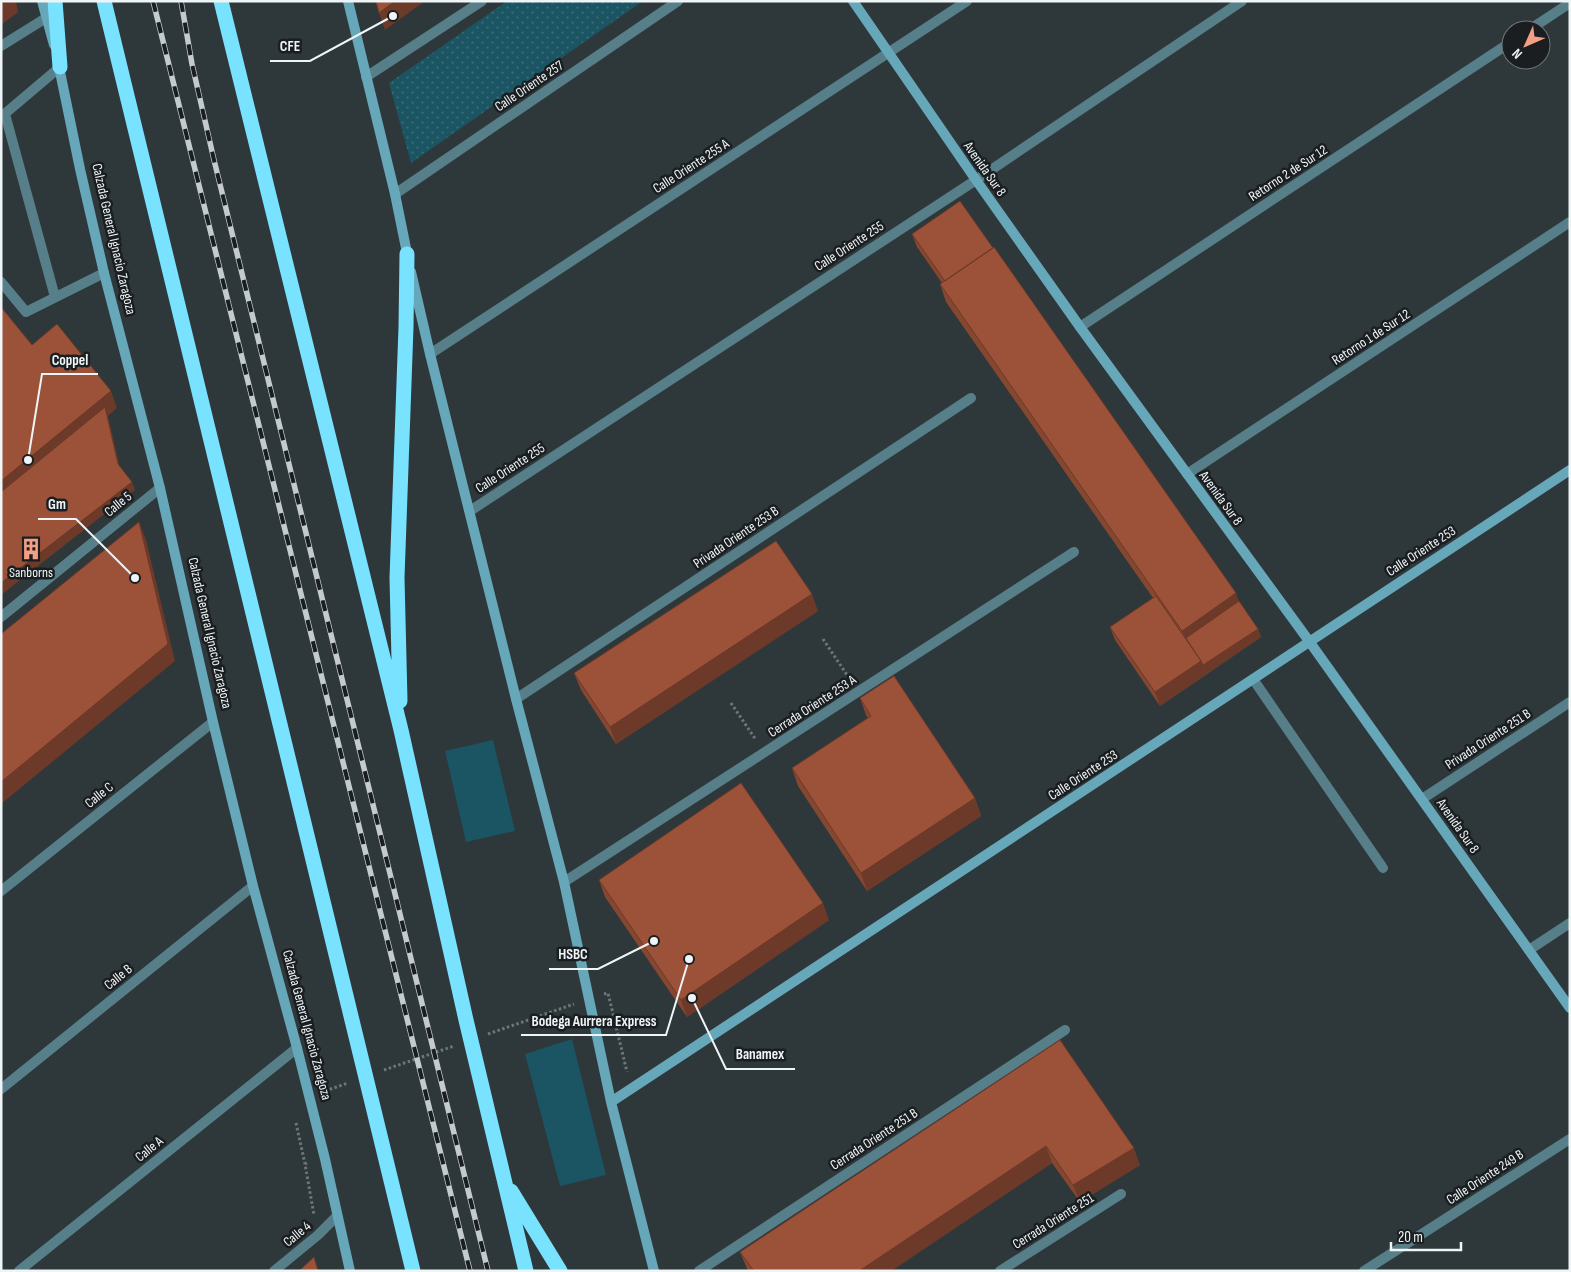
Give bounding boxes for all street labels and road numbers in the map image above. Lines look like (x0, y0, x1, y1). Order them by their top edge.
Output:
street label: Calle Oriente 257 (491, 57, 567, 115)
street label: Calle Oriente 255 A (650, 135, 733, 197)
street label: Avenida Sur 8 (959, 137, 1010, 200)
street label: Retorno 2 de Sur 12 (1245, 141, 1331, 205)
street label: Calzada General Ignacio Zaragoza (88, 162, 140, 316)
street label: Calle Oriente 255 (811, 217, 887, 275)
street label: Retorno 1 de Sur 12 (1329, 305, 1413, 369)
street label: Calle Oriente 255 (472, 439, 548, 497)
street label: Avenida Sur 8 (1195, 467, 1246, 528)
street label: Calle 5 (101, 488, 136, 520)
street label: Privada Oriente 253 B (690, 502, 782, 572)
street label: Calle Oriente 253 (1383, 522, 1459, 580)
street label: Calzada General Ignacio Zaragoza (184, 556, 236, 710)
street label: Cerrada Oriente 253 A (765, 671, 860, 741)
street label: Privada Oriente 251 B (1442, 705, 1534, 773)
street label: Calle Oriente 253 (1045, 746, 1121, 804)
street label: Calle C (81, 778, 117, 812)
street label: Avenida Sur 8 (1432, 794, 1483, 857)
street label: Calzada General Ignacio Zaragoza (279, 948, 335, 1102)
street label: Calle B (101, 961, 135, 993)
street label: Cerrada Oriente 251 B (827, 1104, 921, 1174)
street label: Calle A (132, 1132, 167, 1165)
street label: Calle Oriente 249 B (1443, 1146, 1527, 1208)
street label: Cerrada Oriente 251 (1009, 1189, 1097, 1253)
street label: Calle 4 (280, 1217, 314, 1250)

